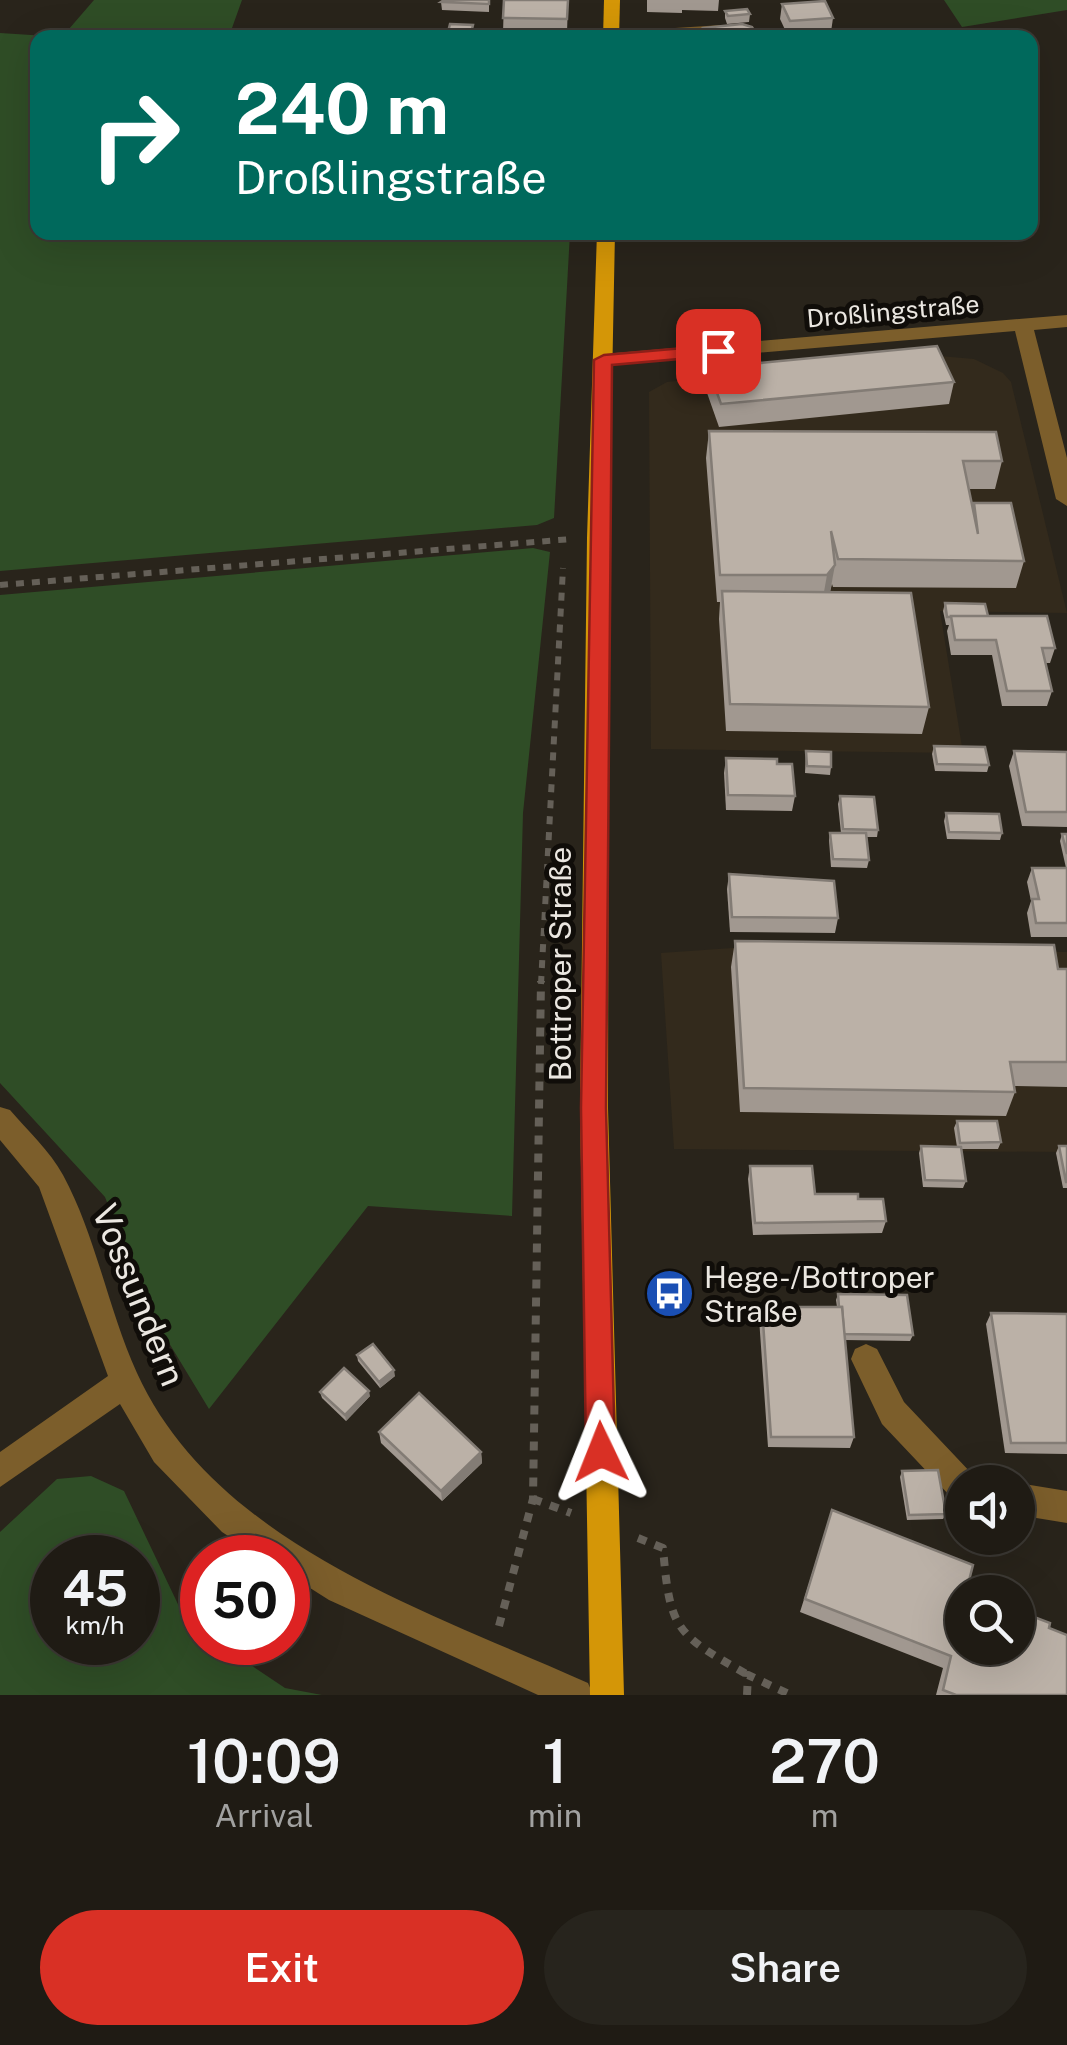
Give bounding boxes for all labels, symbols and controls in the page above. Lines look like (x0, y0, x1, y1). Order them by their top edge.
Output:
text: 240 m (235, 67, 449, 150)
icon: right (70, 70, 200, 200)
text: Droßlingstraße (235, 151, 547, 204)
street label: Droßlingstraße (805, 289, 981, 333)
pin (676, 309, 761, 394)
icon: arrive (691, 324, 746, 379)
street label: Bottroper Straße (542, 847, 578, 1081)
street label: Vossundern (84, 1198, 194, 1392)
place label: Hege-/Bottroper Straße (704, 1259, 934, 1329)
bus stop icon: Hege-/Bottroper Straße (643, 1268, 695, 1320)
position arrow (549, 1400, 653, 1504)
map controls (945, 1465, 1035, 1665)
button: sound (945, 1465, 1035, 1555)
speed limit sign: 50 (180, 1535, 310, 1665)
text: 45 (62, 1558, 128, 1617)
button: search (945, 1575, 1035, 1665)
text: km/h (66, 1610, 124, 1640)
text: 10:09 (187, 1726, 341, 1797)
text: 1 (542, 1726, 568, 1797)
text: 270 (769, 1726, 880, 1797)
text: Arrival (215, 1797, 313, 1834)
text: min (528, 1797, 582, 1834)
text: m (811, 1797, 838, 1834)
button: Exit (40, 1910, 524, 2025)
button: Share (544, 1910, 1027, 2025)

